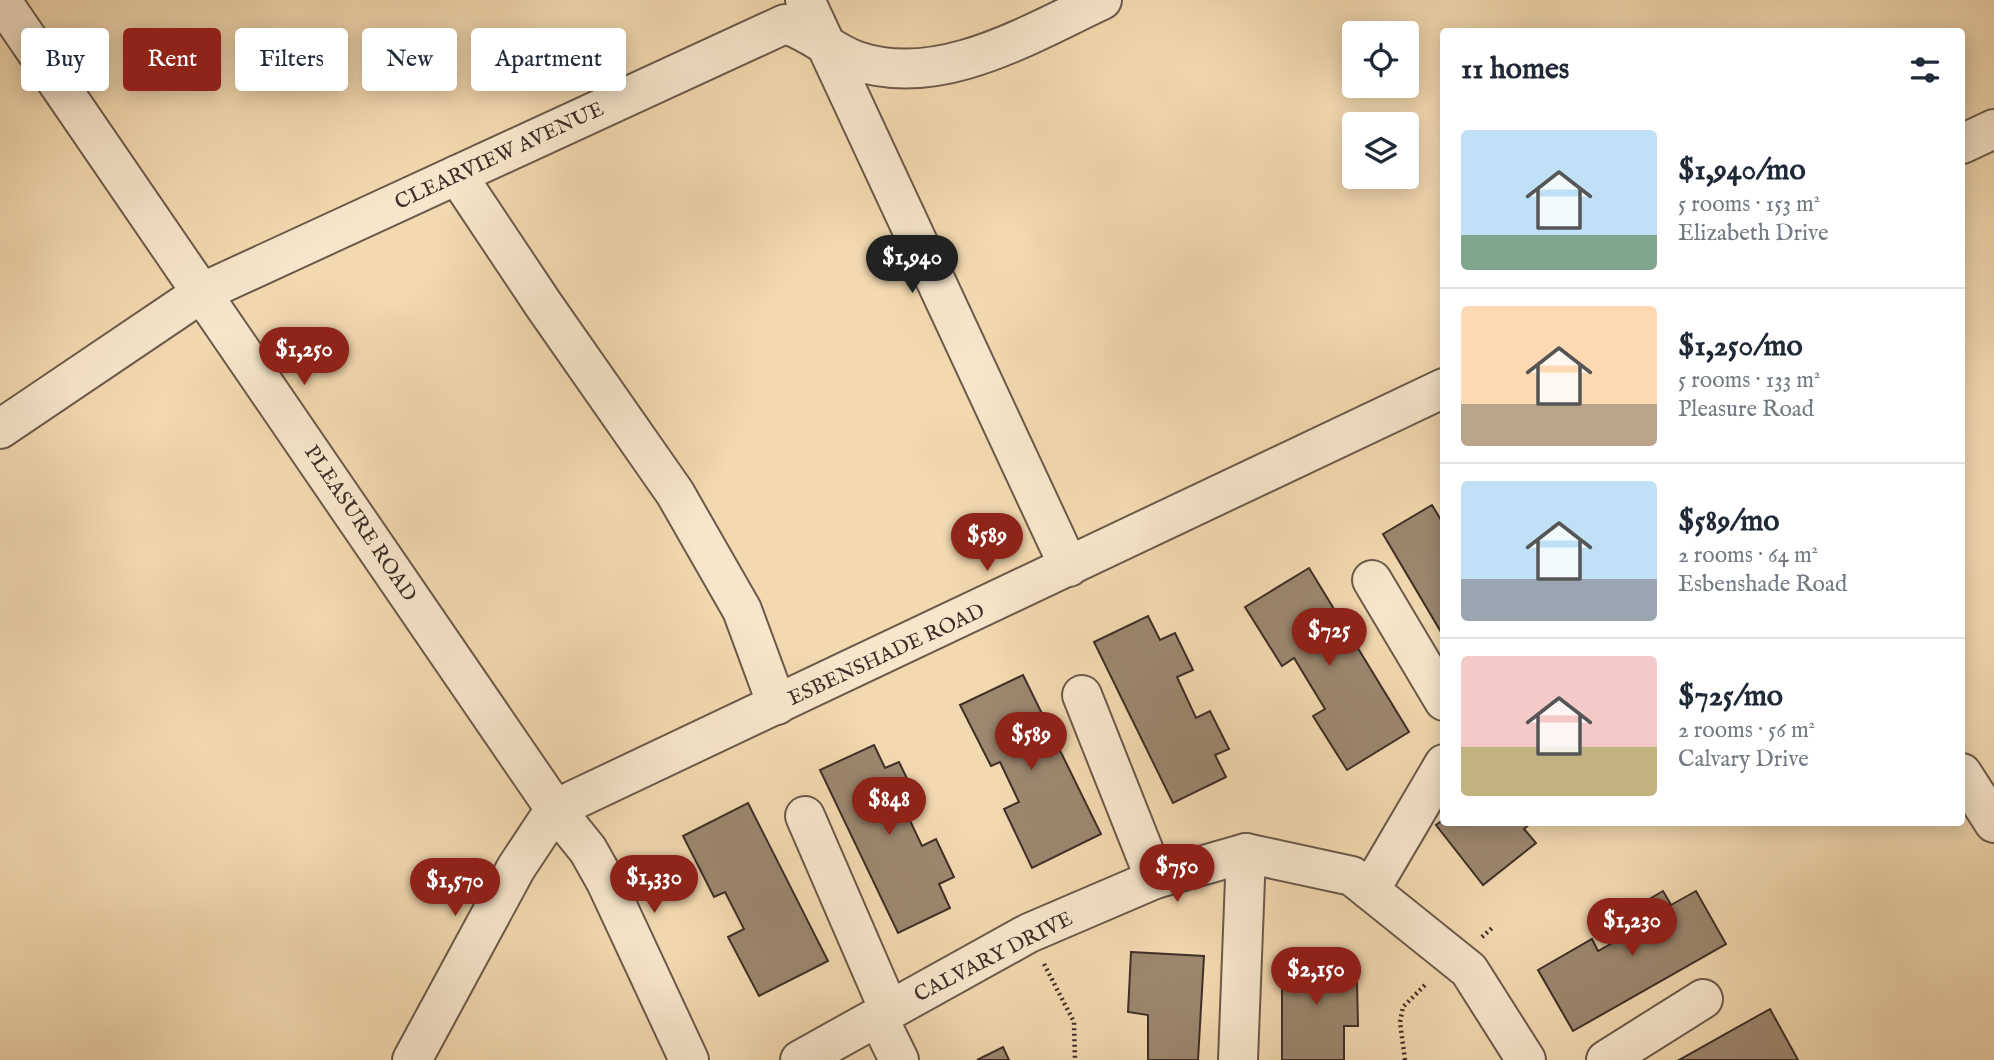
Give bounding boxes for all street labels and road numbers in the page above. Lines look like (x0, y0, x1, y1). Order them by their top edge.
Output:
street label: CLEARVIEW AVENUE (391, 96, 608, 217)
street label: PLEASURE ROAD (297, 440, 422, 607)
street label: ESBENSHADE ROAD (784, 598, 989, 713)
street label: CALVARY DRIVE (910, 906, 1078, 1009)

